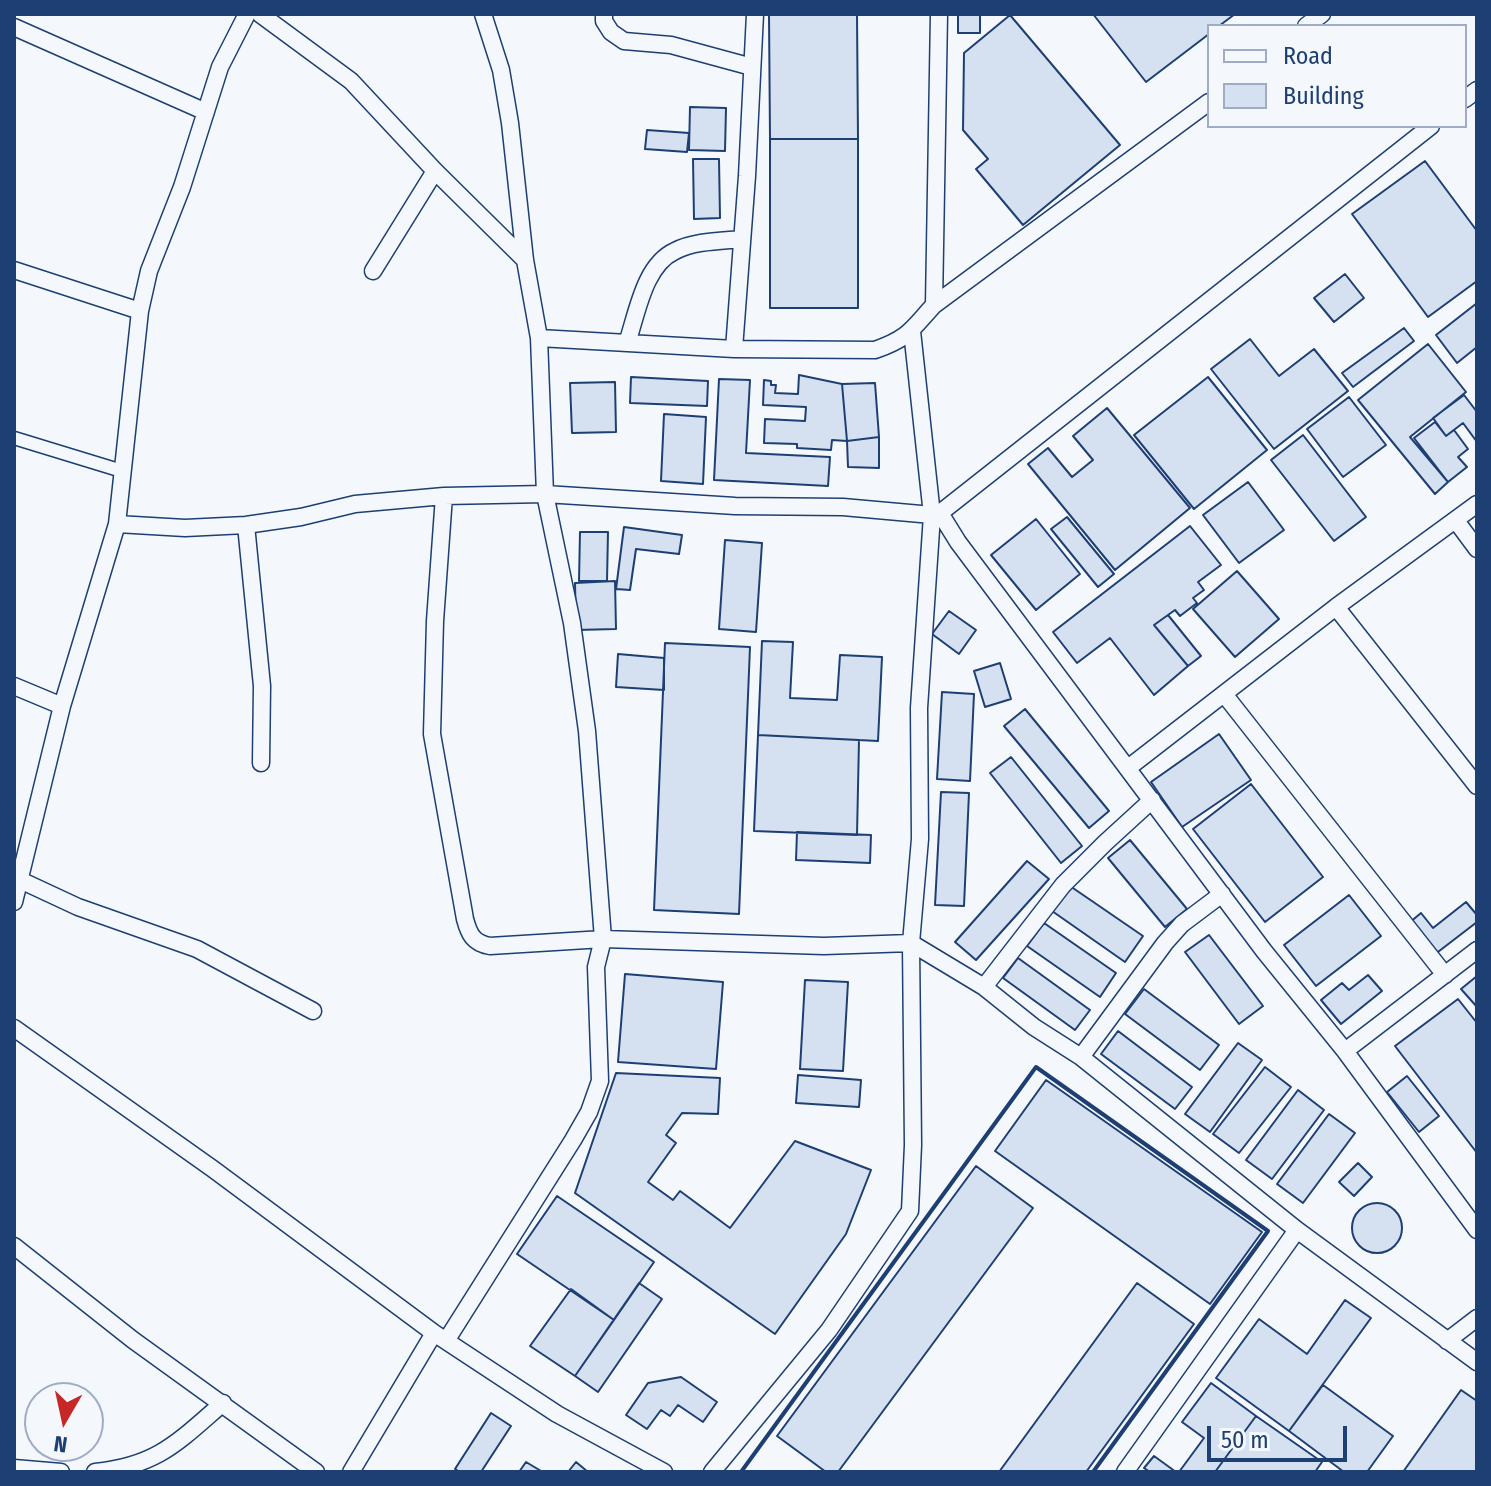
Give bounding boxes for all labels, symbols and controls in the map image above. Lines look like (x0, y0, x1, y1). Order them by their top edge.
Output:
legend (1207, 24, 1467, 128)
text: Road (1283, 42, 1333, 70)
text: Building (1283, 82, 1364, 110)
north arrow (24, 1382, 104, 1462)
scale bar (1211, 1410, 1351, 1460)
text: 50 m (1221, 1426, 1269, 1454)
text: N (52, 1430, 69, 1459)

